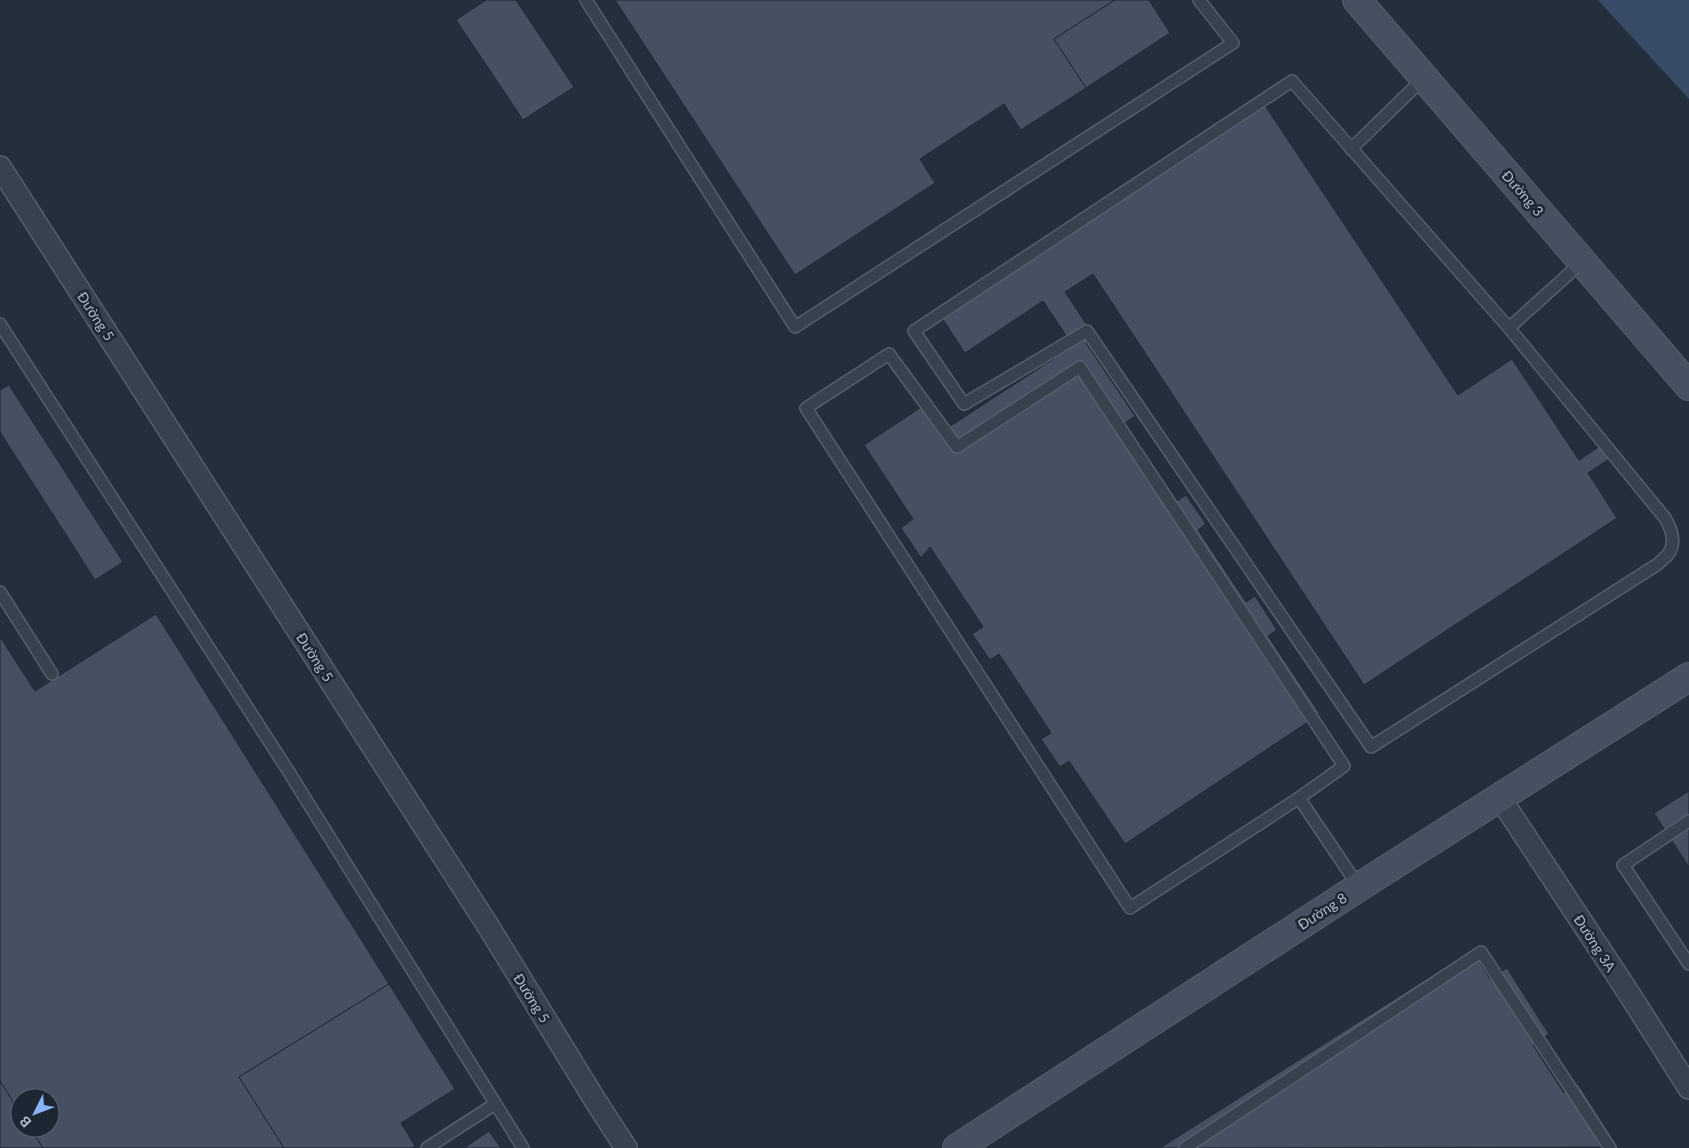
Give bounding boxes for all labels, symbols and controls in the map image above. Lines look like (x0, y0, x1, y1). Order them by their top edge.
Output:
street label: Đường 3 (1499, 167, 1547, 219)
street label: Đường 5 (74, 288, 118, 344)
street label: Đường 5 (293, 629, 337, 685)
street label: Đường 8 (1294, 889, 1350, 933)
street label: Đường 3A (1570, 911, 1620, 975)
street label: Đường 5 (510, 970, 554, 1026)
north arrow (10, 1088, 60, 1138)
text: B (16, 1113, 34, 1131)

